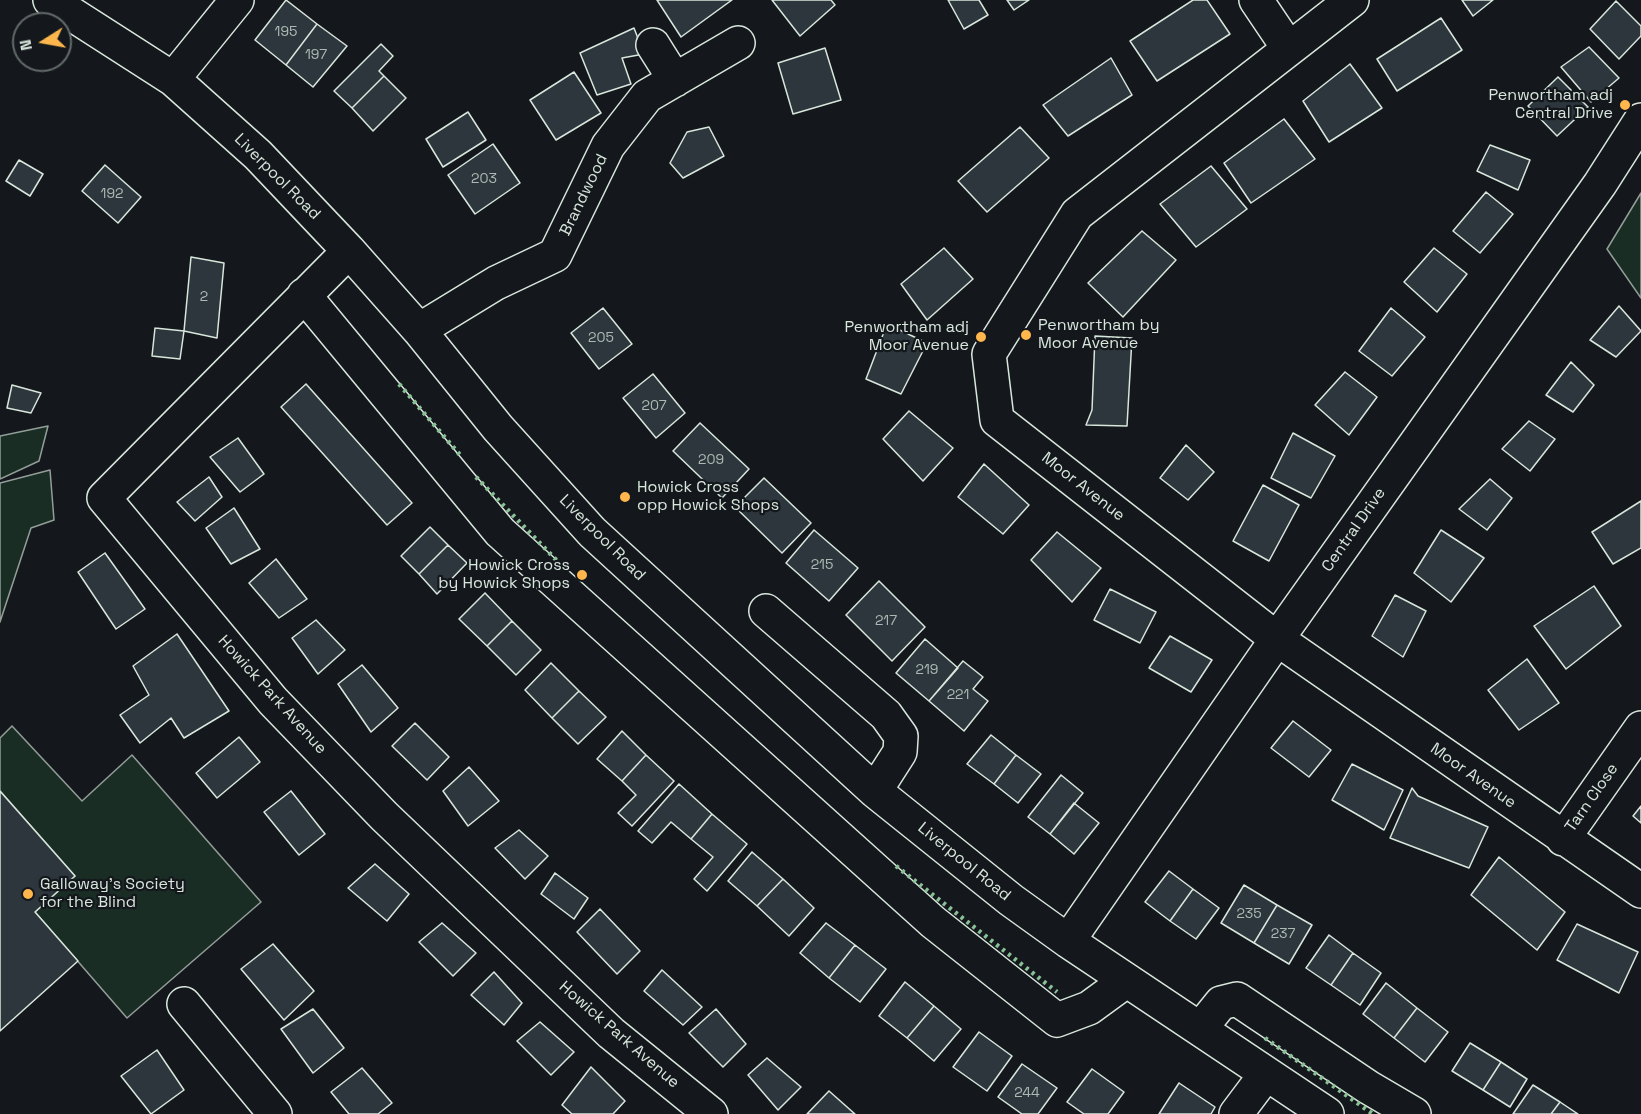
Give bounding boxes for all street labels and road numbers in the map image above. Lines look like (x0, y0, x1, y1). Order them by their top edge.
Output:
street label: Liverpool Road (230, 130, 324, 224)
street label: Brandwood (556, 151, 612, 239)
street label: Moor Avenue (1038, 449, 1128, 525)
street label: Central Drive (1318, 484, 1390, 576)
street label: Liverpool Road (555, 491, 649, 585)
street label: Howick Park Avenue (214, 632, 330, 758)
street label: Moor Avenue (1426, 739, 1520, 813)
street label: Tarn Close (1561, 760, 1623, 836)
street label: Liverpool Road (914, 819, 1014, 905)
street label: Howick Park Avenue (555, 978, 683, 1092)

